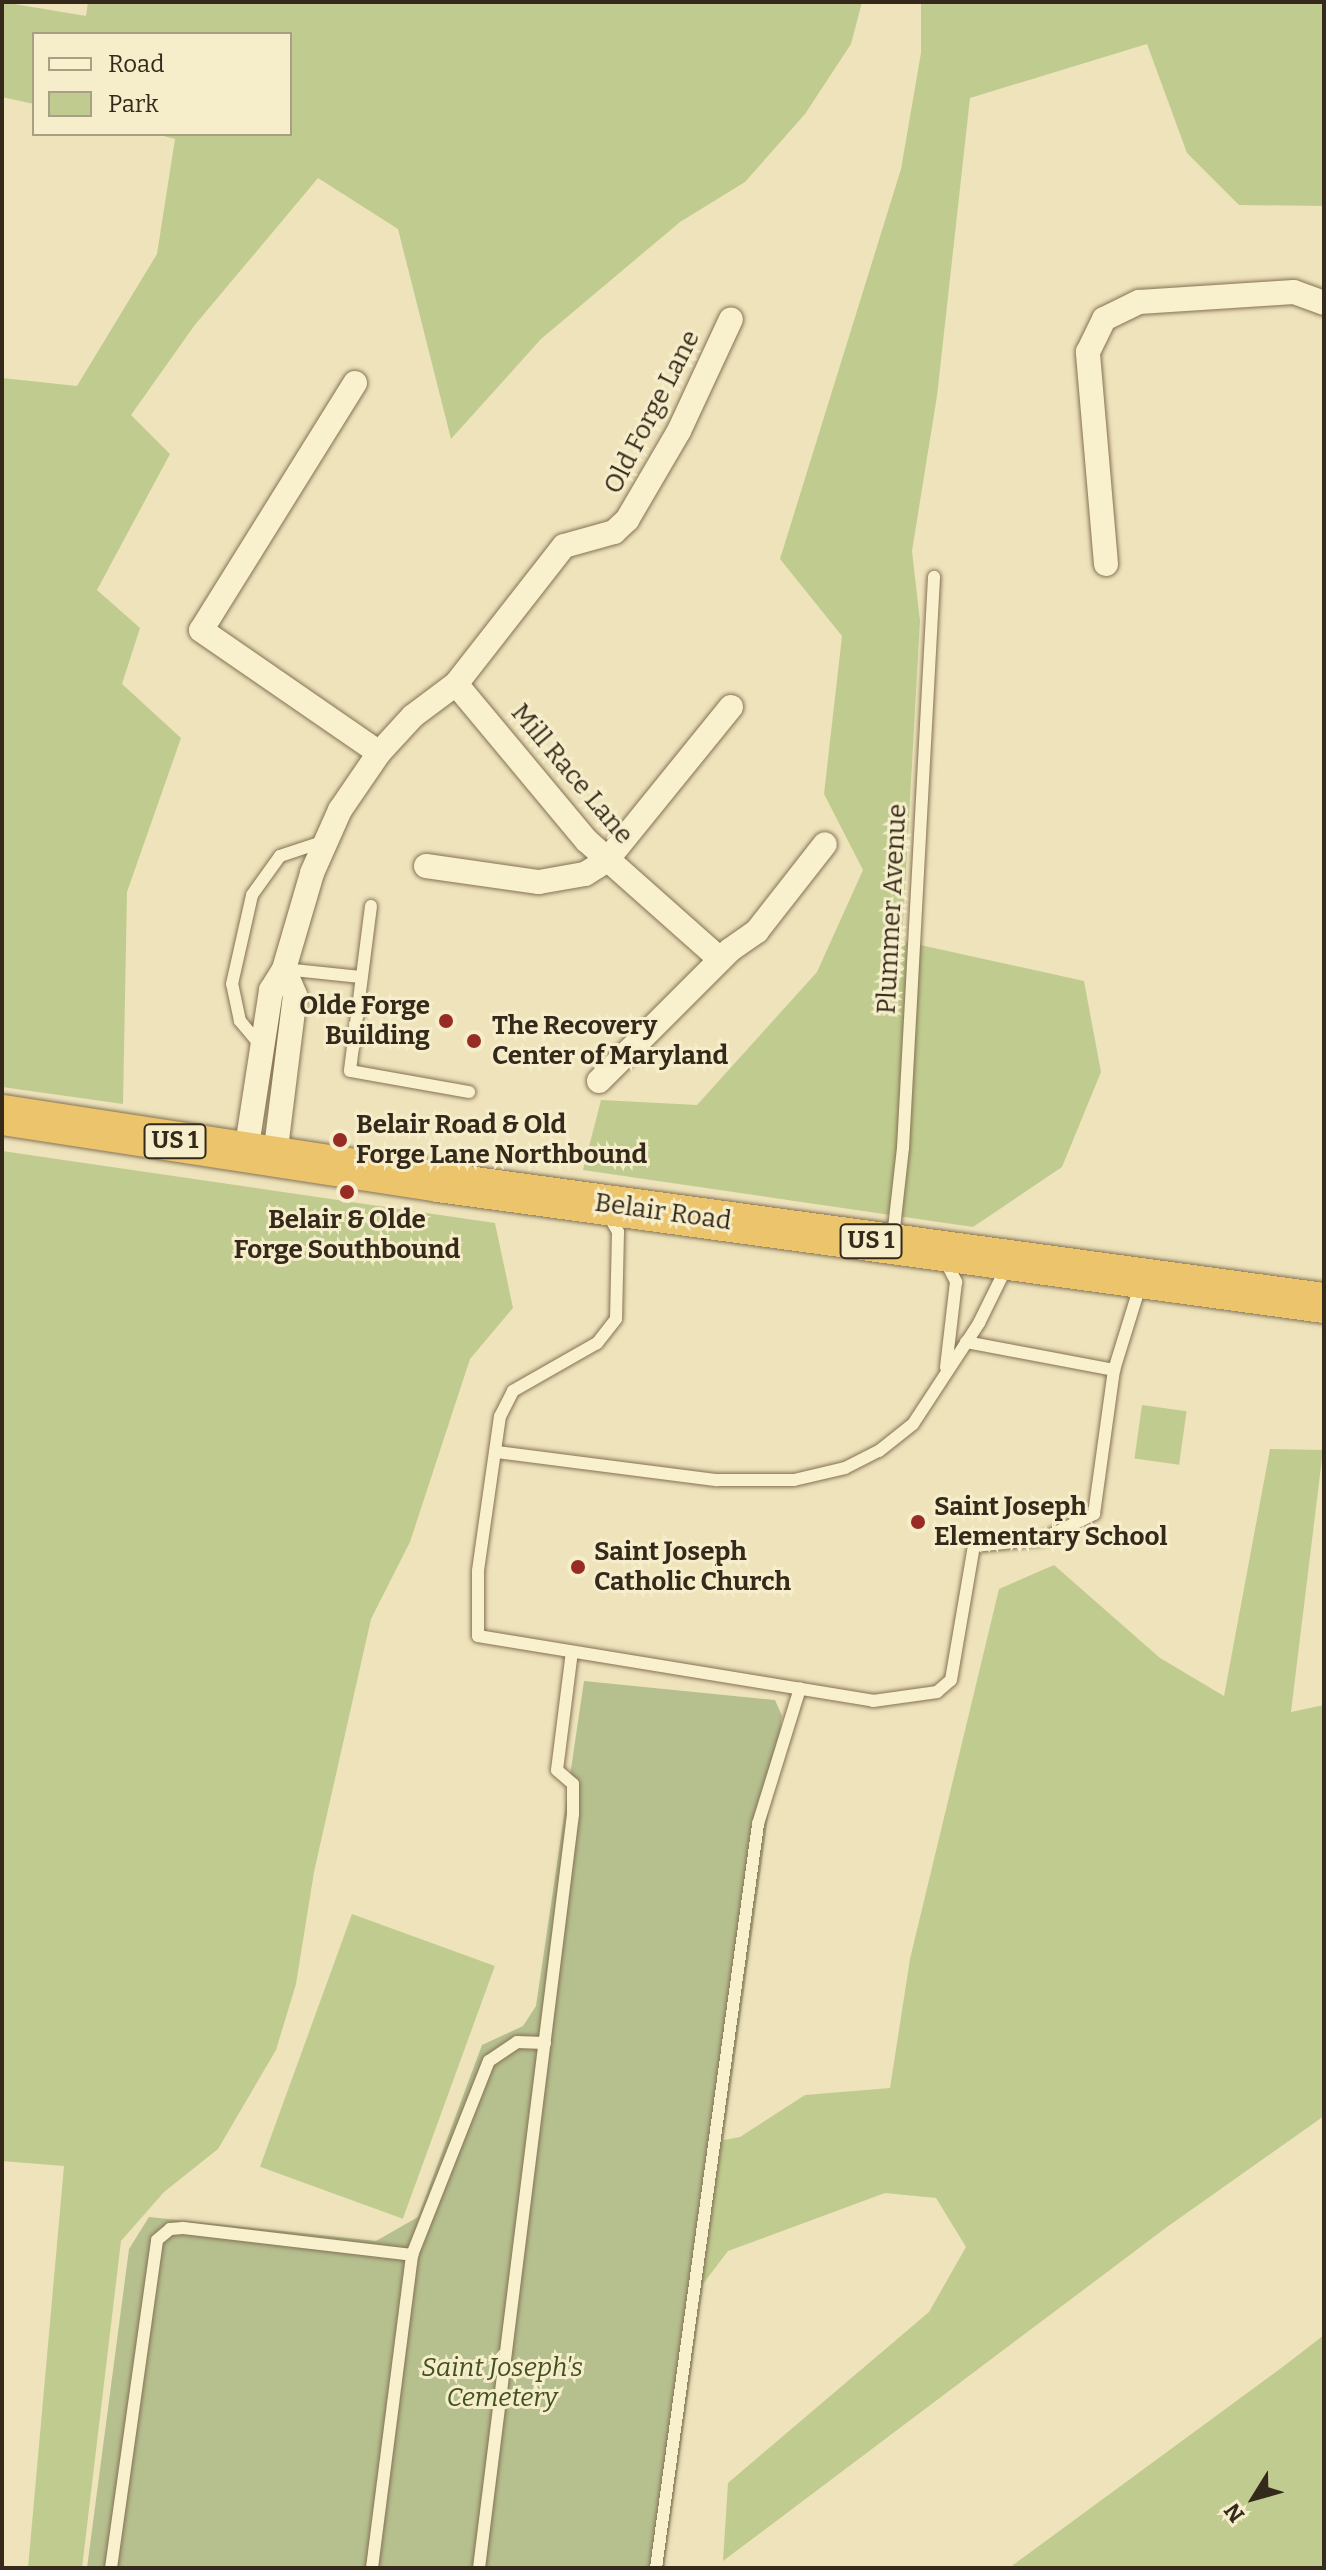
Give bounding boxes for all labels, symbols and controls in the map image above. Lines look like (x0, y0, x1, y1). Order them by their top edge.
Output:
legend (32, 32, 292, 136)
text: Road (108, 50, 164, 78)
text: Park (108, 90, 159, 118)
street label: Old Forge Lane (597, 325, 707, 499)
street label: Mill Race Lane (504, 698, 640, 850)
street label: Plummer Avenue (871, 803, 913, 1015)
place label: Olde Forge Building (299, 990, 430, 1052)
place label: The Recovery Center of Maryland (492, 1010, 728, 1072)
marker: Olde Forge Building (437, 1012, 455, 1030)
marker: The Recovery Center of Maryland (463, 1030, 485, 1052)
place label: Belair Road & Old Forge Lane Northbound (356, 1109, 647, 1170)
road number: US 1 (143, 1121, 207, 1161)
marker: Belair Road & Old Forge Lane Northbound (331, 1131, 349, 1149)
marker: Belair & Olde Forge Southbound (338, 1183, 356, 1201)
street label: Belair Road (593, 1187, 733, 1237)
place label: Belair & Olde Forge Southbound (234, 1204, 460, 1266)
road number: US 1 (839, 1221, 903, 1261)
place label: Saint Joseph Elementary School (934, 1491, 1168, 1552)
marker: Saint Joseph Elementary School (909, 1513, 927, 1531)
place label: Saint Joseph Catholic Church (594, 1536, 791, 1598)
marker: Saint Joseph Catholic Church (569, 1558, 587, 1576)
park label: Saint Joseph's Cemetery (421, 2352, 583, 2414)
north arrow (1214, 2458, 1294, 2538)
text: N (1219, 2498, 1250, 2528)

